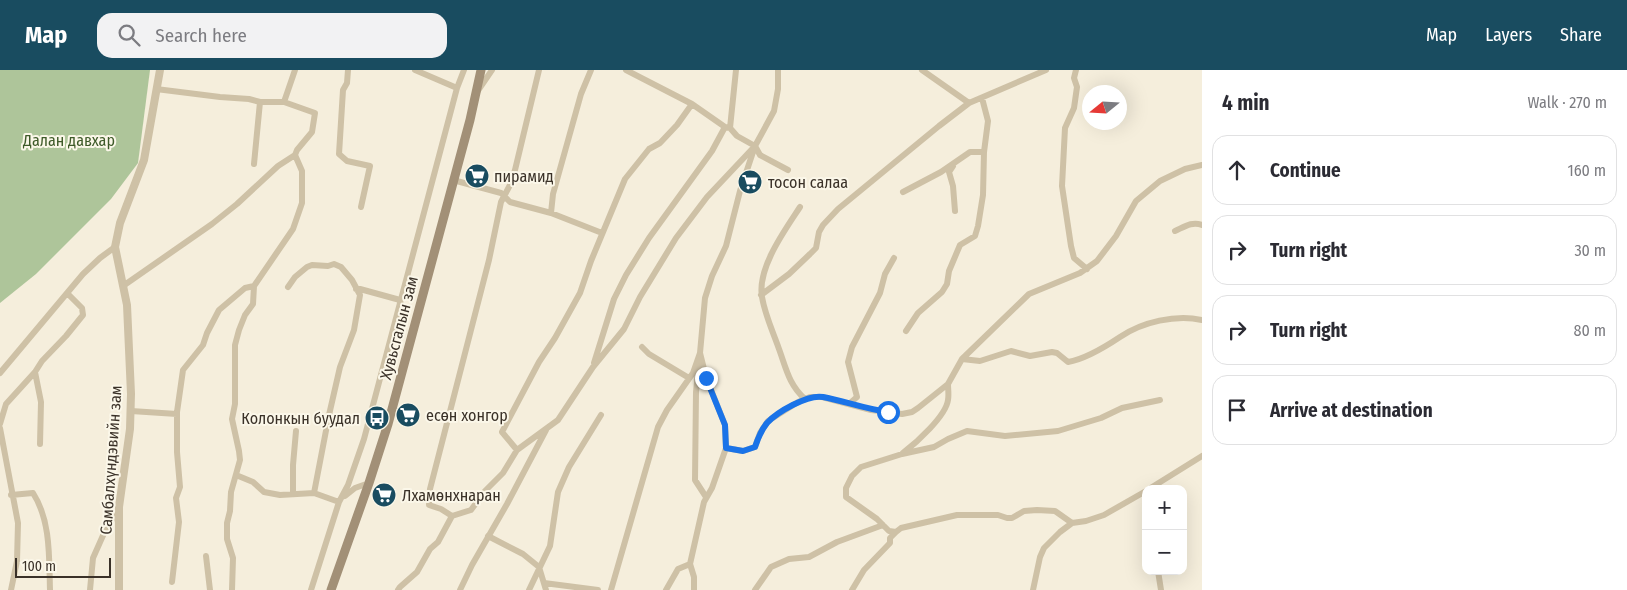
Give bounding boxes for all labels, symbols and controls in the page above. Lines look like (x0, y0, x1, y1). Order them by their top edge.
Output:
search box (97, 13, 447, 58)
text: Map (25, 21, 67, 49)
icon: search (115, 21, 143, 49)
text: Search here (155, 24, 247, 47)
text: Map (1426, 24, 1457, 46)
text: Layers (1485, 24, 1532, 46)
text: Share (1560, 24, 1602, 46)
north arrow (1082, 85, 1127, 130)
text: 4 min (1222, 90, 1270, 116)
text: Walk · 270 m (1528, 93, 1607, 112)
park label: Далан давхар (22, 131, 115, 150)
icon: ahead (1223, 156, 1251, 184)
text: Continue (1270, 159, 1341, 182)
text: 160 m (1567, 161, 1606, 180)
supermarket icon: пирамид (464, 163, 490, 189)
place label: пирамид (494, 167, 554, 186)
supermarket icon: тосон салаа (737, 169, 763, 195)
place label: тосон салаа (768, 173, 848, 192)
icon: right (1223, 236, 1251, 264)
text: Turn right (1270, 239, 1347, 262)
text: 30 m (1574, 241, 1606, 260)
street label: Хувьсгалын зам (376, 274, 422, 382)
icon: right (1223, 316, 1251, 344)
text: Turn right (1270, 319, 1347, 342)
text: 80 m (1574, 321, 1606, 340)
route end (695, 367, 718, 390)
street label: Самбалхүндэвийн зам (96, 385, 126, 535)
icon: arrive (1223, 396, 1251, 424)
text: Arrive at destination (1270, 399, 1433, 422)
route start (877, 401, 900, 424)
supermarket icon: есөн хонгор (395, 402, 421, 428)
bus stop icon: Колонкын буудал (364, 405, 390, 431)
place label: есөн хонгор (426, 406, 508, 425)
place label: Колонкын буудал (241, 409, 360, 428)
supermarket icon: Лхамөнхнаран (371, 482, 397, 508)
map controls (1142, 485, 1187, 575)
button: + (1142, 485, 1187, 530)
place label: Лхамөнхнаран (402, 486, 501, 505)
button: − (1142, 530, 1187, 575)
scale bar (15, 555, 111, 578)
text: 100 m (22, 558, 56, 575)

